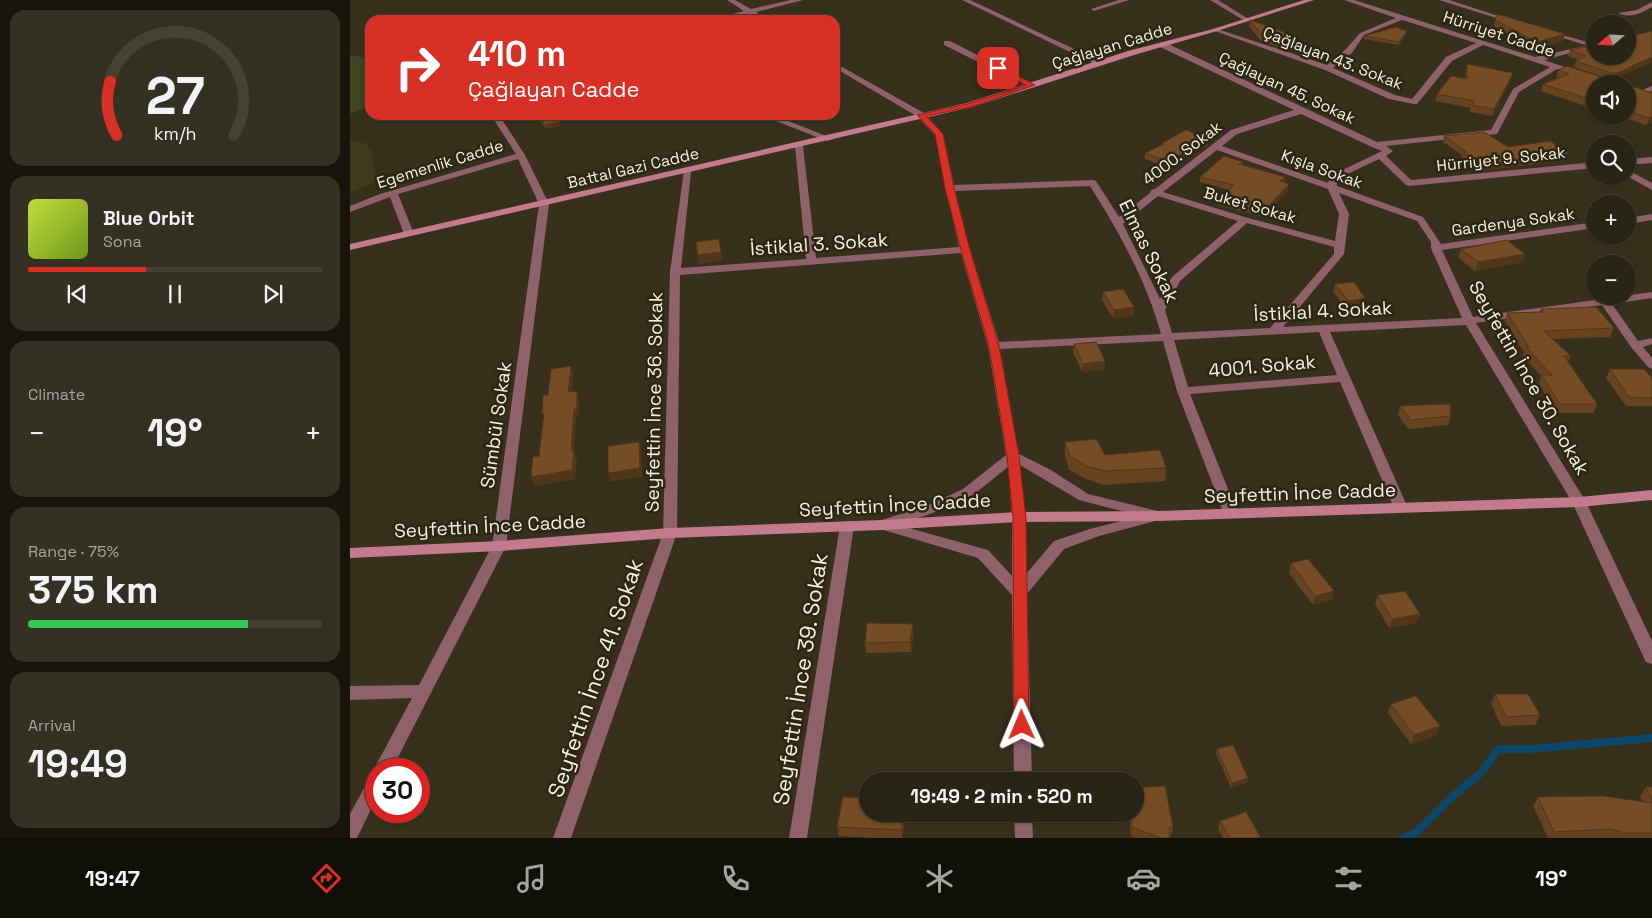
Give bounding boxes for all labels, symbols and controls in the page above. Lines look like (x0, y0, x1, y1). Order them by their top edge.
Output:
street label: Hürriyet Cadde (1441, 6, 1557, 62)
north arrow (1586, 15, 1636, 65)
map controls (1586, 15, 1636, 305)
street label: Çağlayan Cadde (1049, 18, 1175, 74)
street label: Çağlayan 43. Sokak (1260, 22, 1406, 95)
text: 410 m (468, 32, 566, 76)
icon: right (385, 35, 450, 100)
pin (977, 47, 1019, 89)
street label: Çağlayan 45. Sokak (1215, 47, 1359, 129)
icon: arrive (984, 54, 1012, 82)
text: 27 (145, 63, 205, 129)
text: Çağlayan Cadde (468, 75, 639, 103)
button: sound (1586, 75, 1636, 125)
street label: 4000. Sokak (1138, 116, 1226, 190)
text: km/h (154, 122, 196, 145)
street label: Egemenlik Cadde (374, 135, 506, 193)
button: search (1586, 135, 1636, 185)
street label: Hürriyet 9. Sokak (1435, 142, 1567, 176)
street label: Battal Gazi Cadde (565, 143, 701, 193)
street label: Kışla Sokak (1278, 145, 1366, 194)
street label: Buket Sokak (1201, 182, 1299, 228)
street label: Elmas Sokak (1113, 195, 1185, 307)
button: + (1586, 195, 1636, 245)
street label: Gardenya Sokak (1450, 203, 1576, 241)
text: Blue Orbit (103, 206, 194, 231)
street label: İstiklal 3. Sokak (749, 227, 889, 261)
text: Sona (103, 231, 142, 252)
button: − (1586, 255, 1636, 305)
street label: Seyfettin İnce 30. Sokak (1463, 276, 1595, 480)
icon: previous (63, 280, 91, 308)
icon: pause (161, 280, 189, 308)
icon: next (259, 280, 287, 308)
street label: Seyfettin İnce 36. Sokak (640, 292, 668, 512)
street label: İstiklal 4. Sokak (1253, 295, 1393, 327)
street label: 4001. Sokak (1207, 349, 1317, 383)
street label: Sümbül Sokak (475, 360, 517, 490)
text: Climate (28, 384, 85, 405)
text: 19° (147, 409, 203, 457)
text: − (28, 415, 45, 451)
text: + (305, 415, 322, 451)
street label: Seyfettin İnce Cadde (1204, 477, 1396, 509)
street label: Seyfettin İnce Cadde (798, 487, 992, 523)
street label: Seyfettin İnce Cadde (393, 508, 587, 544)
text: Range · 75% (28, 541, 119, 562)
street label: Seyfettin İnce 39. Sokak (766, 551, 834, 807)
street label: Seyfettin İnce 41. Sokak (541, 555, 649, 801)
text: 375 km (28, 566, 159, 614)
position arrow (995, 698, 1047, 750)
text: Arrival (28, 715, 76, 736)
text: 19:49 (28, 740, 128, 788)
speed limit sign: 30 (365, 758, 430, 823)
text: 19:49 · 2 min · 520 m (910, 784, 1093, 809)
icon: directions (309, 861, 344, 896)
icon: music (514, 861, 549, 896)
icon: phone (718, 861, 753, 896)
icon: climate (922, 861, 957, 896)
icon: car (1126, 861, 1161, 896)
icon: filters (1331, 861, 1366, 896)
text: 19:47 (85, 864, 140, 892)
text: 19° (1535, 864, 1567, 892)

